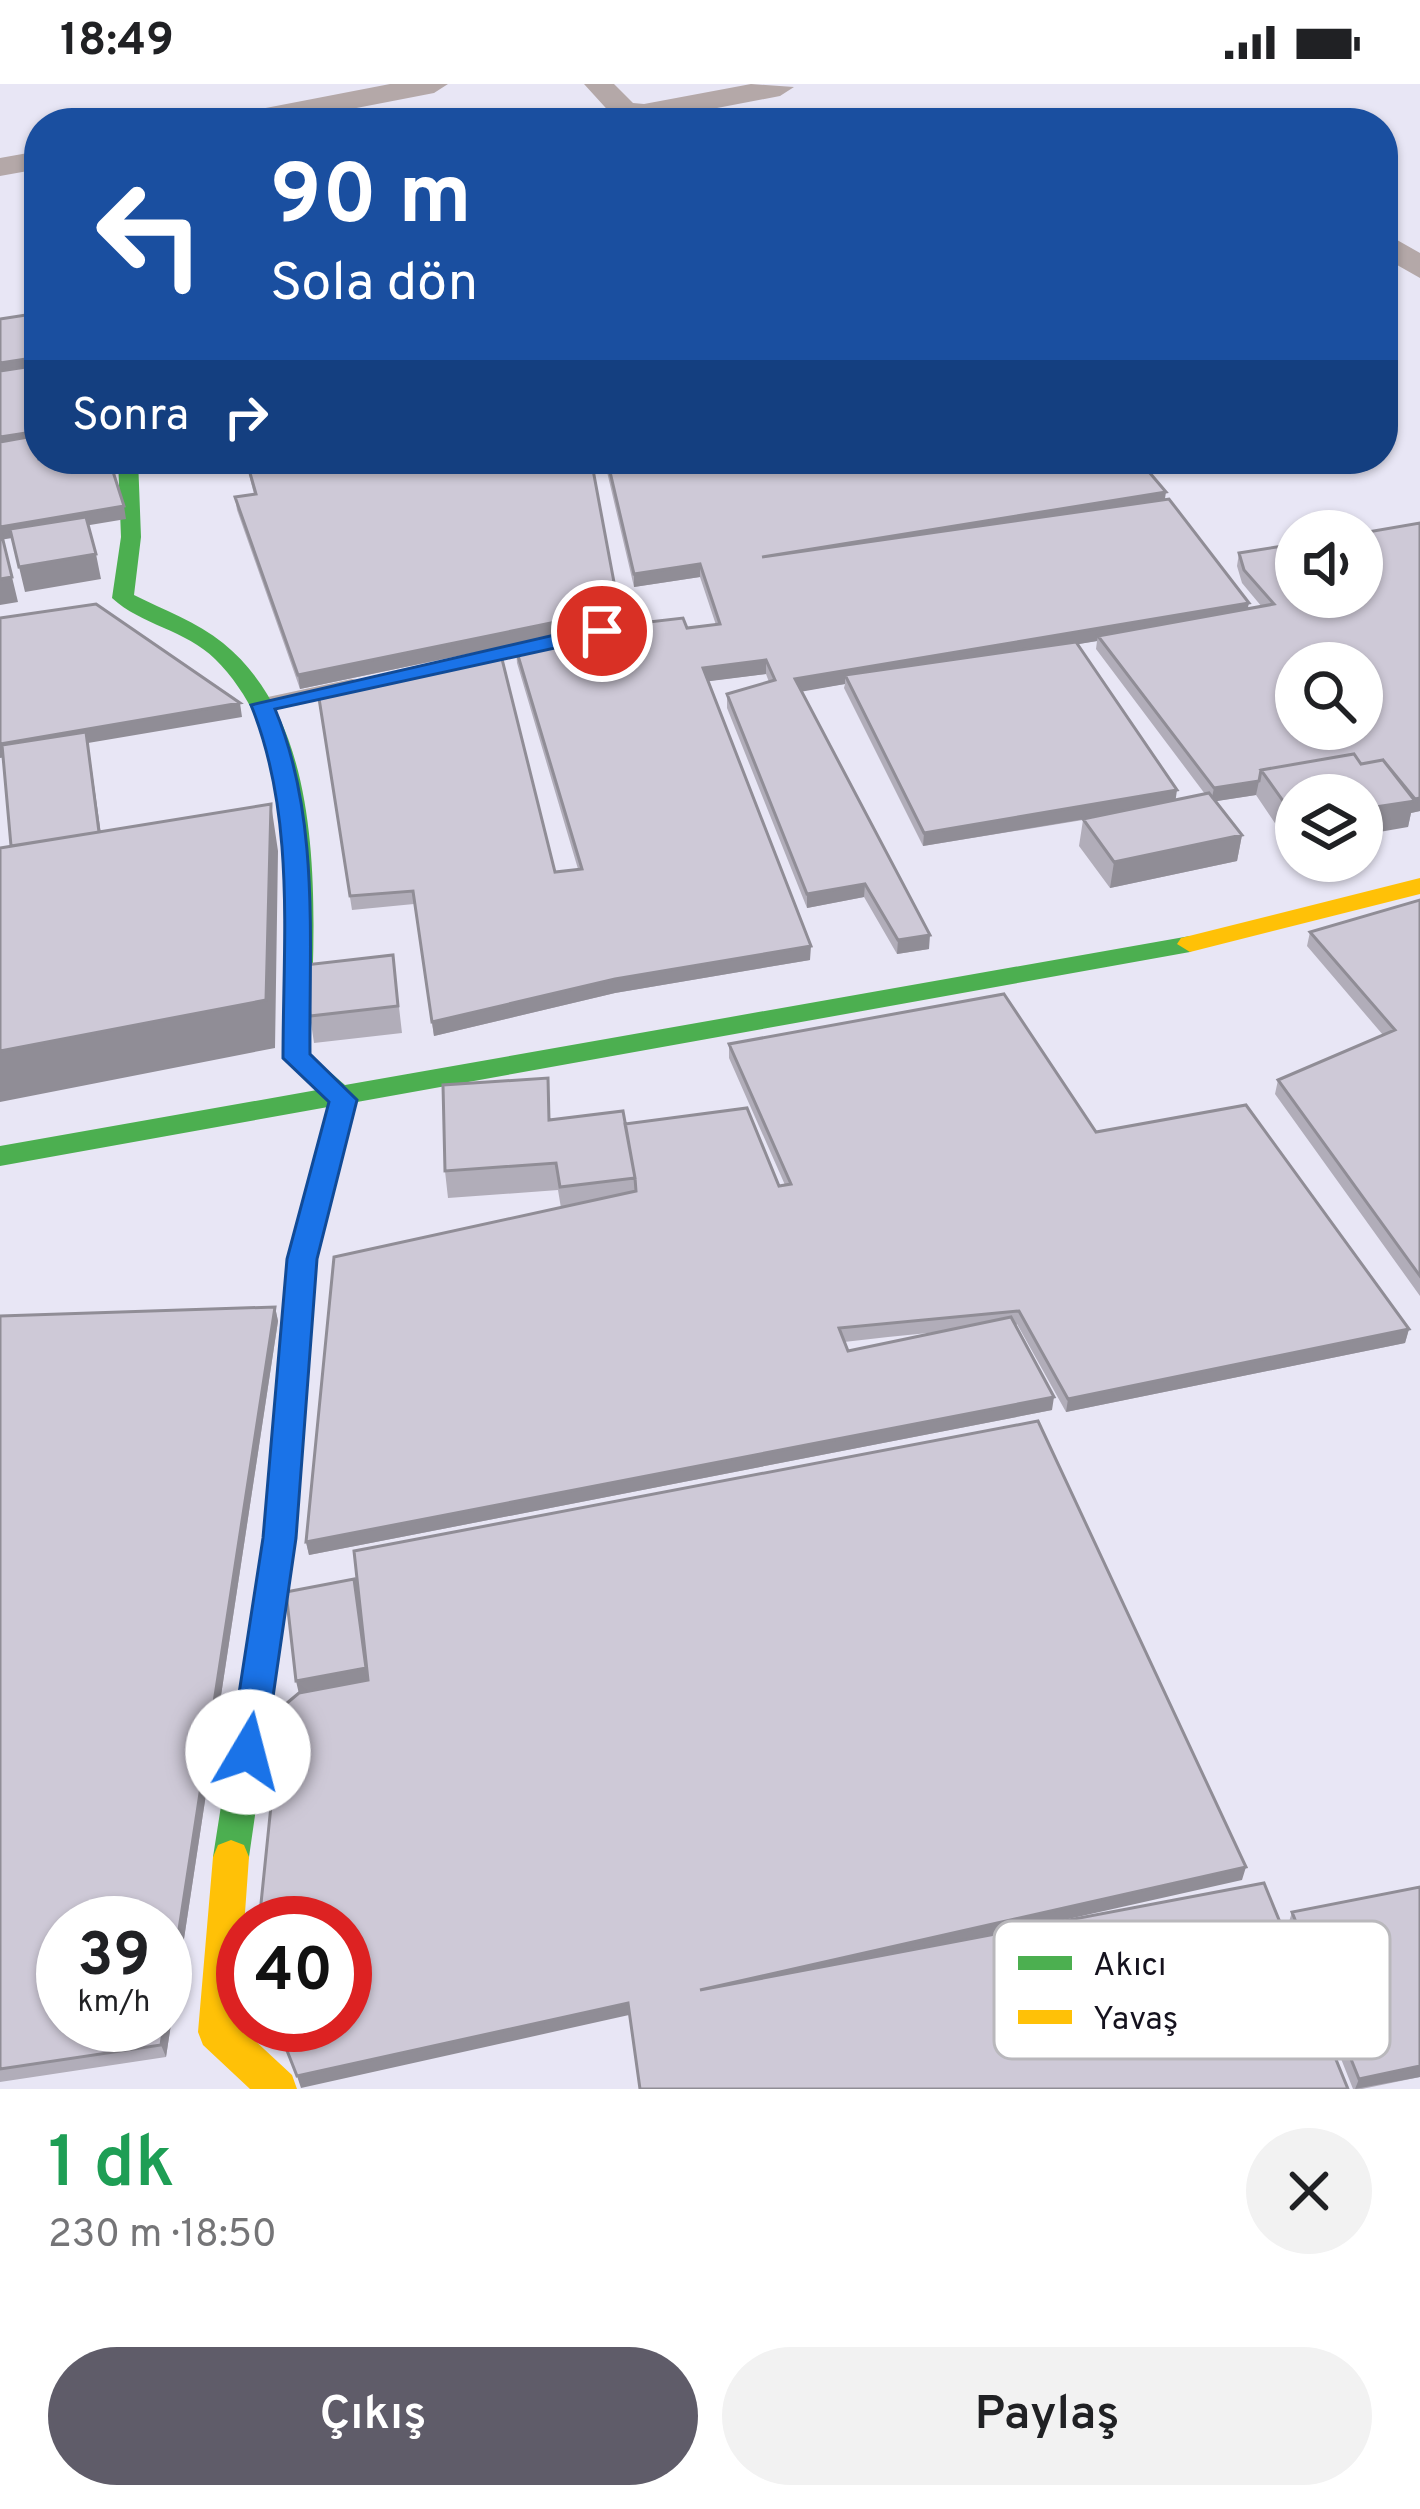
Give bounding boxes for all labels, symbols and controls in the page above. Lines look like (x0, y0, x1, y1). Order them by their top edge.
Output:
text: 18:49 (60, 14, 174, 71)
text: 90 m (270, 147, 472, 253)
icon: left (72, 156, 228, 312)
text: Sola dön (270, 251, 478, 320)
icon: right (213, 384, 279, 450)
text: Sonra (72, 389, 189, 446)
map controls (1275, 510, 1383, 882)
button: sound (1275, 510, 1383, 618)
pin (551, 580, 653, 682)
icon: arrive (569, 598, 635, 664)
button: search (1275, 642, 1383, 750)
button: layers (1275, 774, 1383, 882)
position arrow (185, 1689, 311, 1815)
speed limit sign: 40 (216, 1896, 372, 2052)
text: 39 (78, 1921, 150, 1997)
legend (994, 1921, 1390, 2059)
text: Akıcı (1093, 1946, 1166, 1988)
text: km/h (78, 1985, 150, 2022)
text: Yavaş (1093, 2000, 1178, 2042)
text: 1 dk (48, 2121, 175, 2213)
button: close (1246, 2128, 1372, 2254)
text: 230 m · 18:50 (48, 2212, 277, 2261)
button: Çıkış (48, 2347, 698, 2485)
button: Paylaş (722, 2347, 1372, 2485)

